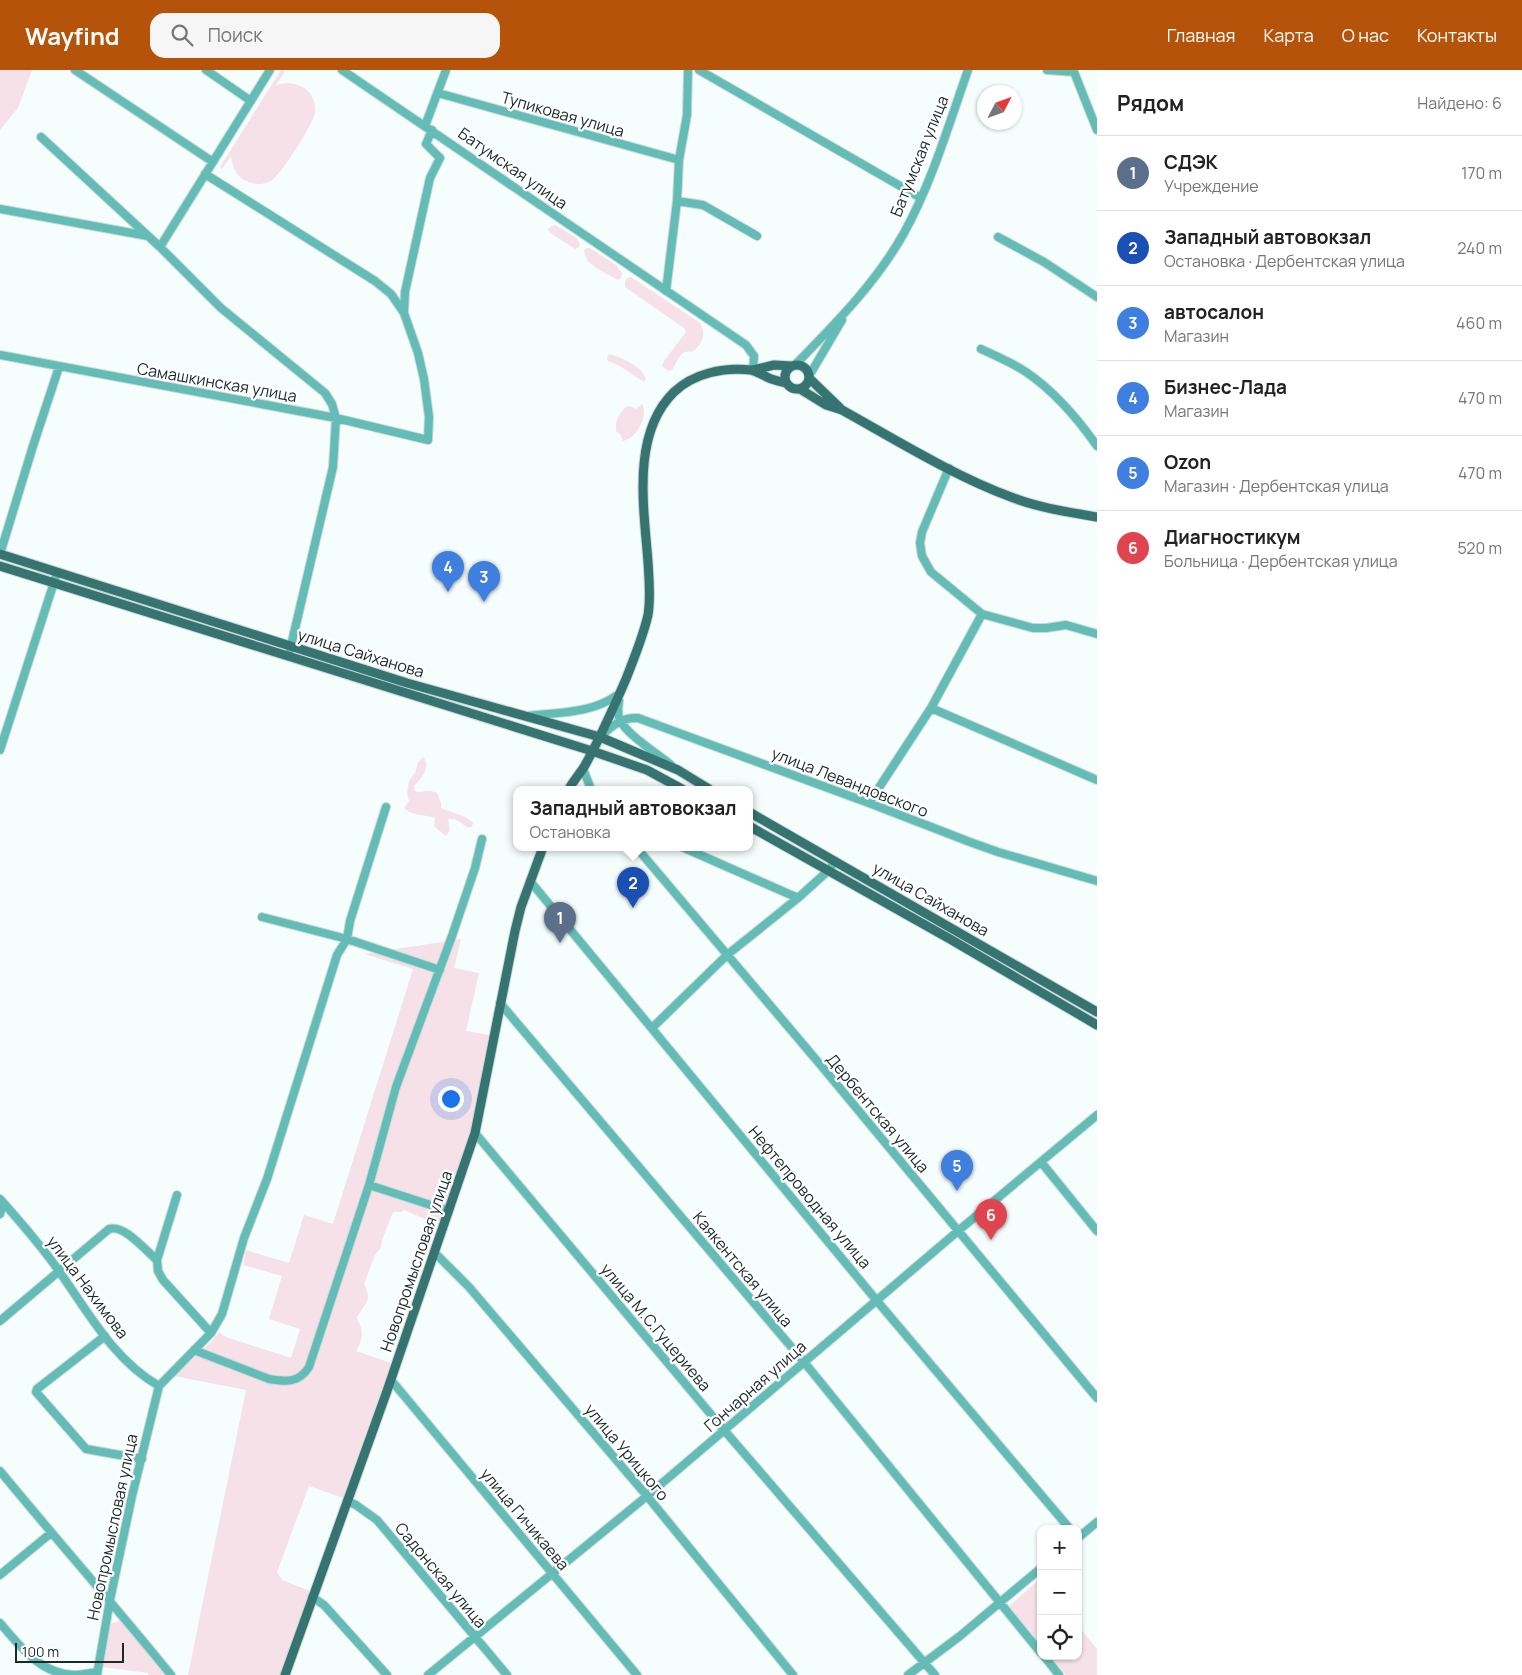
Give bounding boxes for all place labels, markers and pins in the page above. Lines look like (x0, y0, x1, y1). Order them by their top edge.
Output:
pin: 4 (432, 551, 464, 592)
pin: 3 (468, 561, 500, 602)
pin: 2 (617, 867, 649, 908)
pin: 1 (544, 902, 576, 943)
pin: 5 (941, 1150, 973, 1191)
pin: 6 (975, 1199, 1007, 1240)

